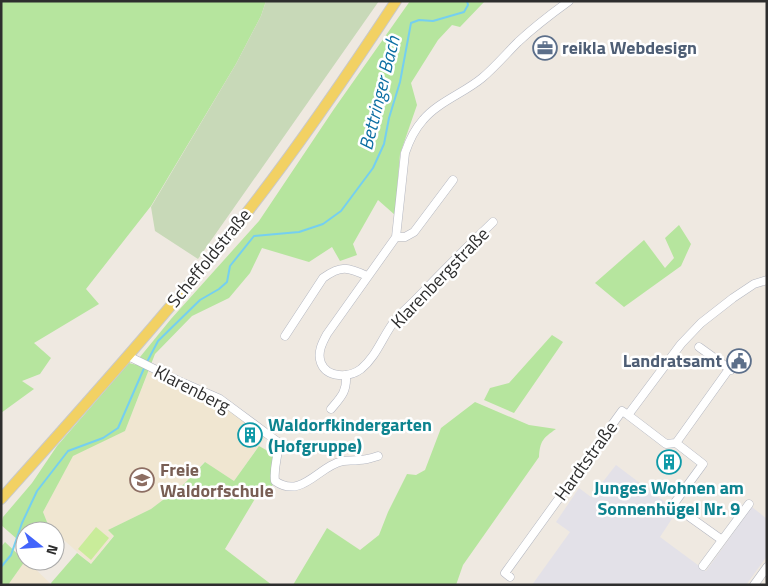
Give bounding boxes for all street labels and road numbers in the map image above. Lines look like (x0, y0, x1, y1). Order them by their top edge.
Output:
street label: Scheffoldstraße (160, 202, 257, 313)
street label: Klarenbergstraße (384, 221, 495, 334)
street label: Klarenberg (150, 358, 235, 419)
street label: Hardtstraße (548, 415, 624, 506)

